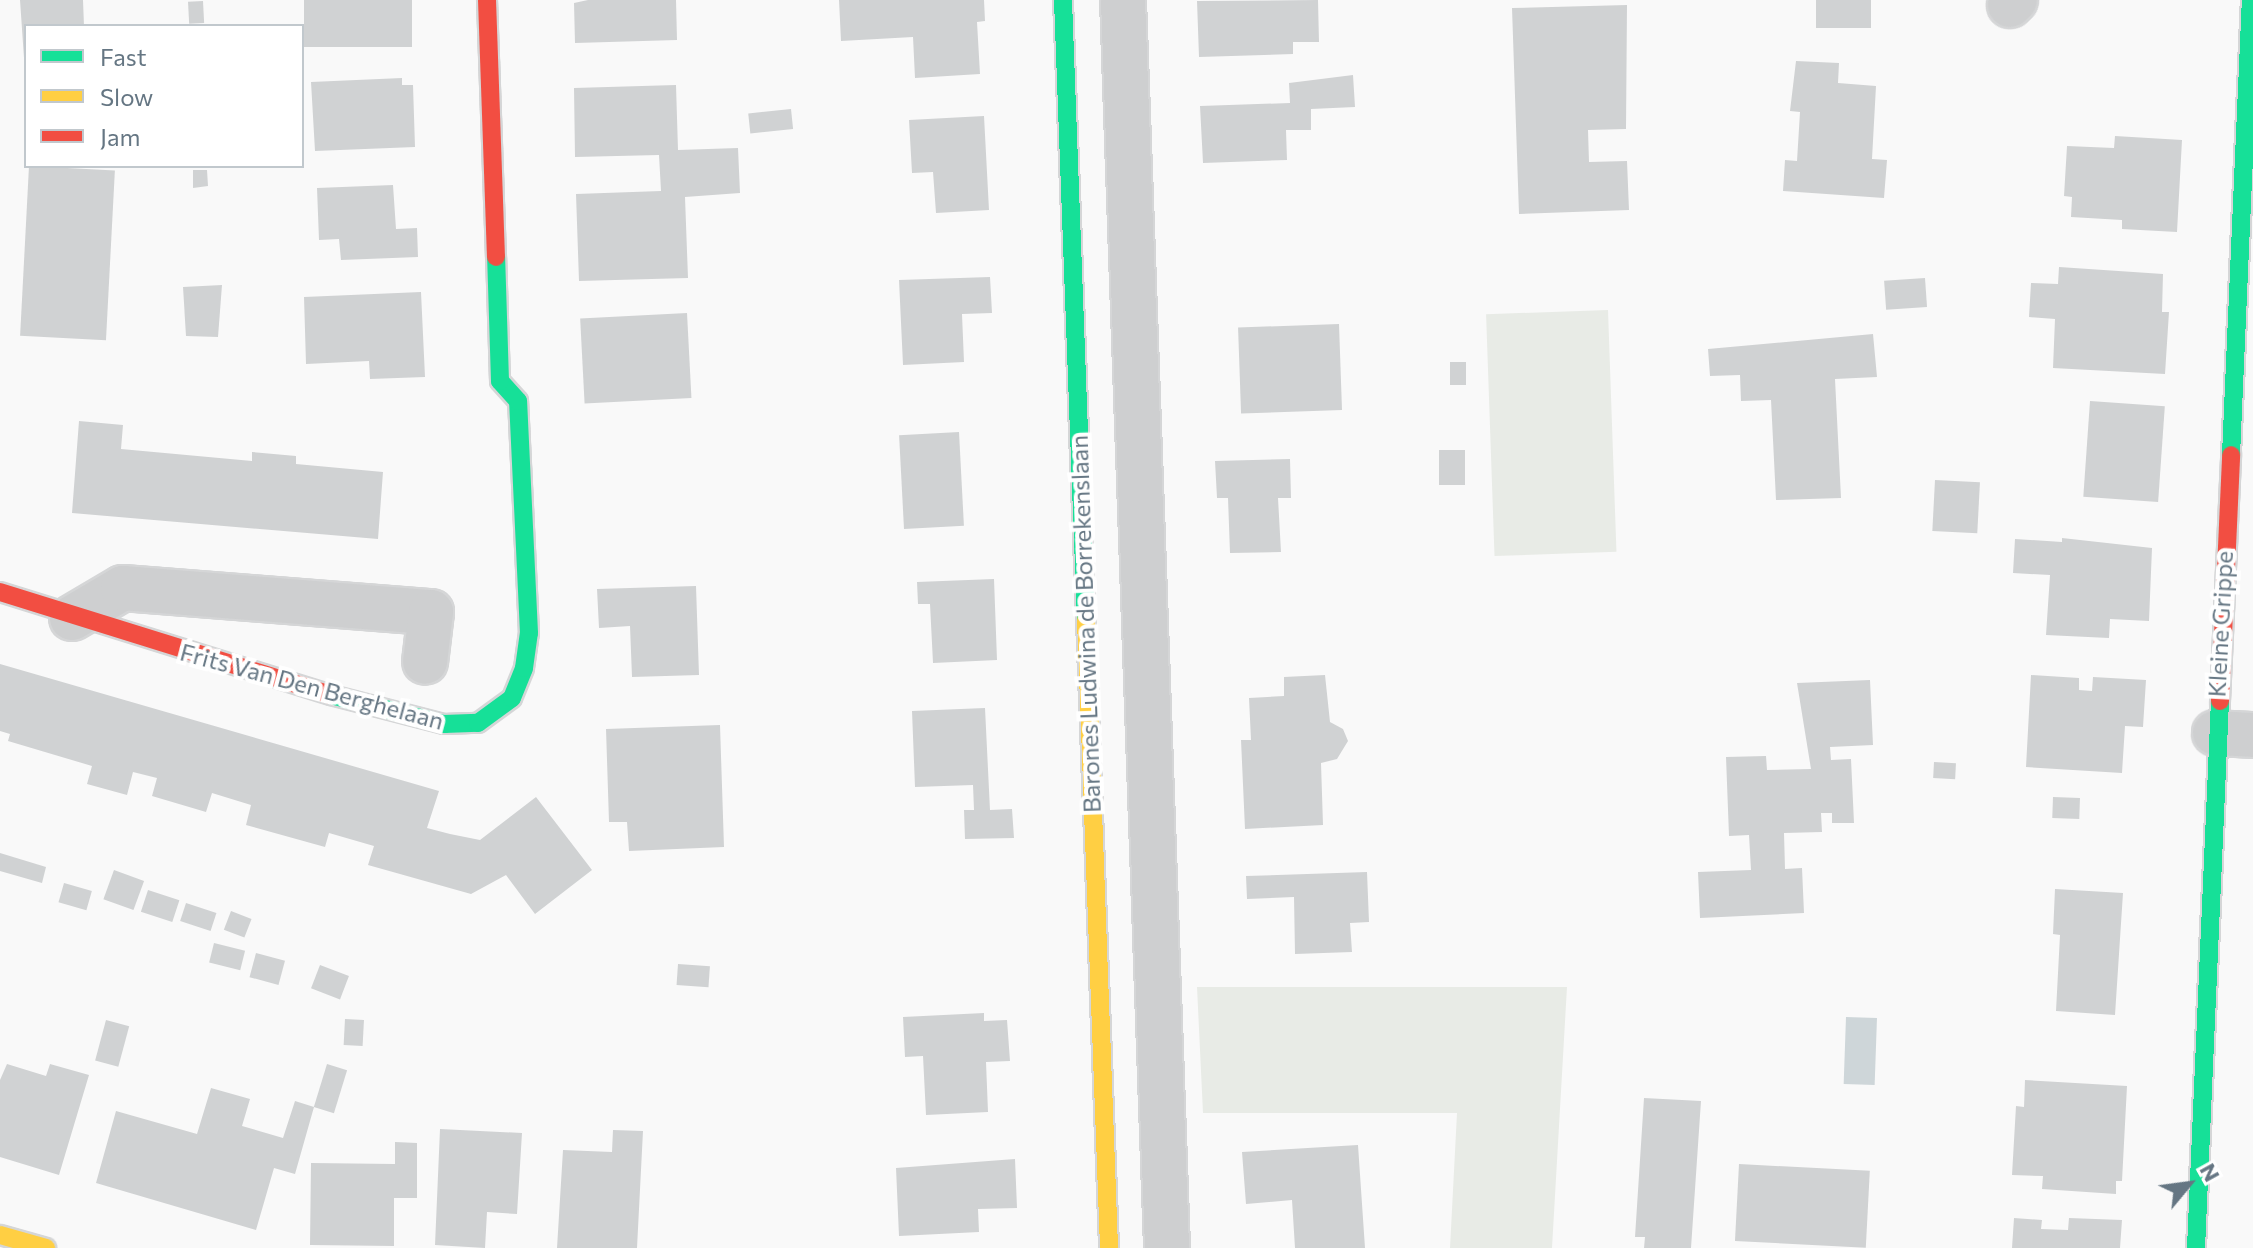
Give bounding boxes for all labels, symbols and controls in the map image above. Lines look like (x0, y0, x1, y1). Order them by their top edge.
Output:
legend (24, 24, 304, 168)
text: Fast (100, 42, 147, 71)
text: Slow (100, 82, 153, 111)
text: Jam (100, 122, 140, 151)
street label: Barones Ludwina de Borrekenslaan (1064, 435, 1106, 813)
street label: Kleine Grippe (2202, 550, 2238, 698)
street label: Frits Van Den Berghelaan (177, 637, 447, 735)
north arrow (2149, 1144, 2229, 1224)
text: N (2195, 1158, 2226, 1186)

